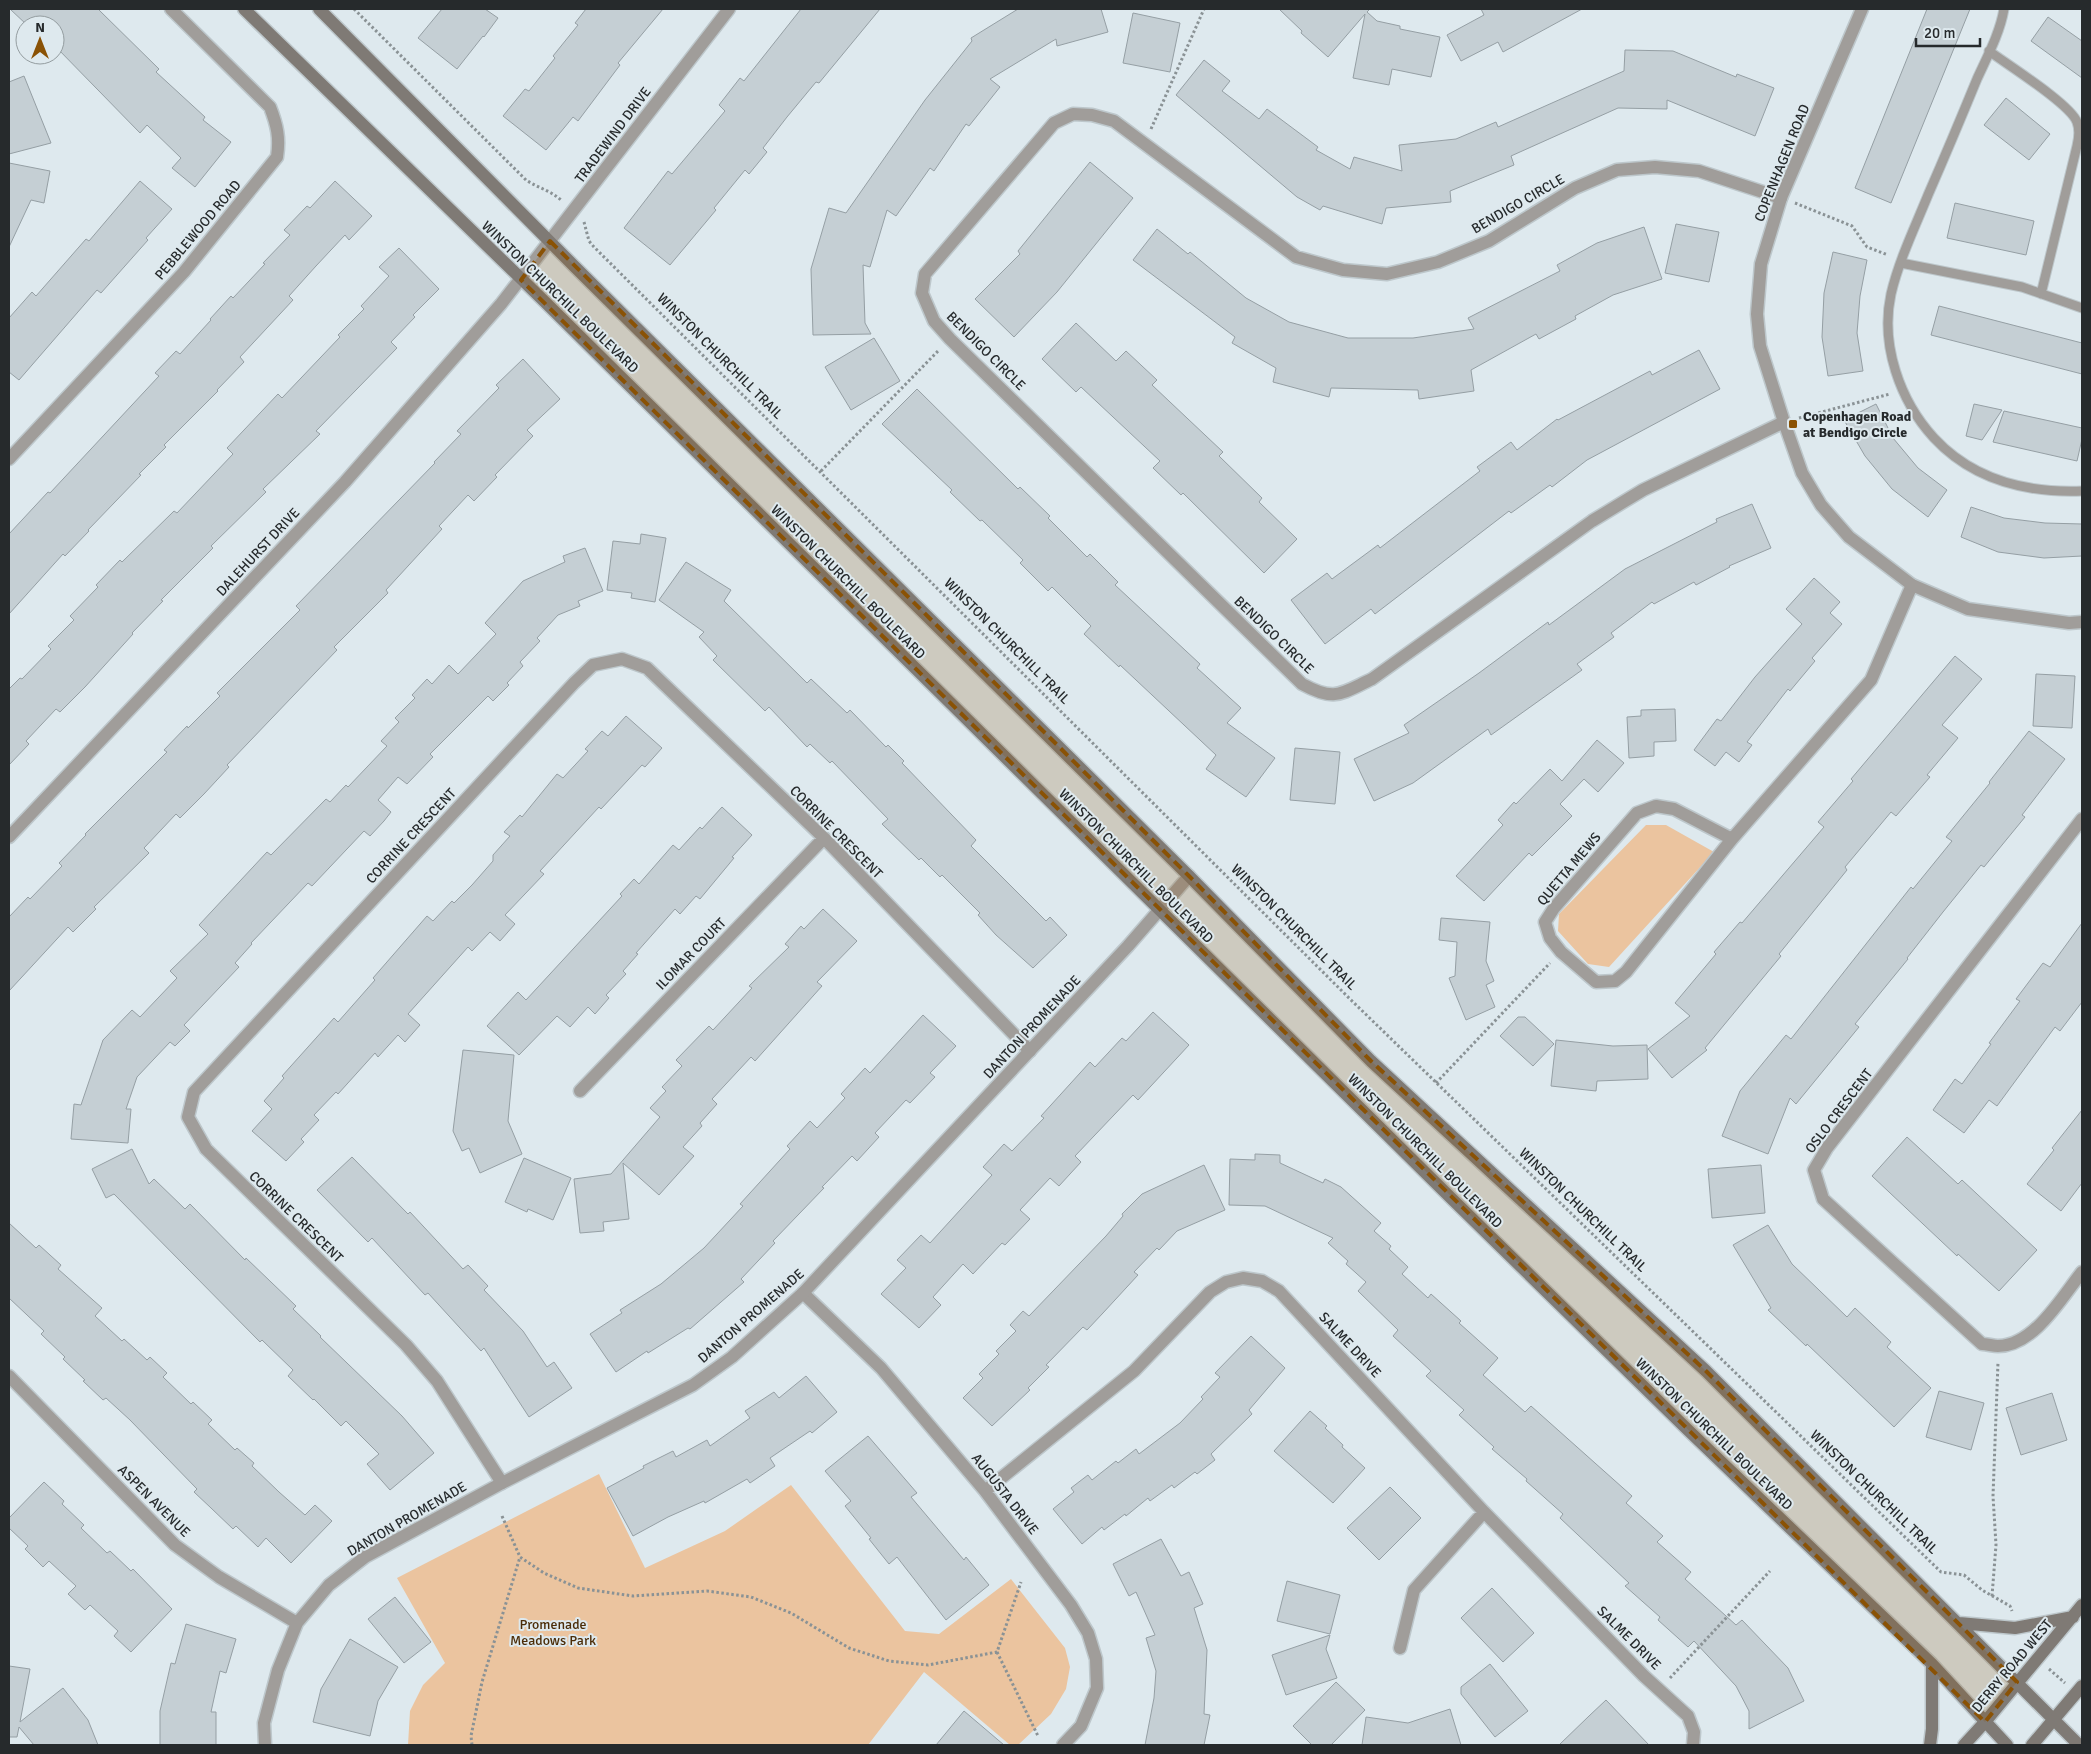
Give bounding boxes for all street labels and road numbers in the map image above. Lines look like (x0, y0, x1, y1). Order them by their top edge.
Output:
street label: TRADEWIND DRIVE (571, 83, 655, 186)
street label: COPENHAGEN ROAD (1751, 102, 1813, 224)
street label: BENDIGO CIRCLE (1468, 170, 1568, 238)
street label: PEBBLEWOOD ROAD (151, 177, 245, 283)
street label: WINSTON CHURCHILL BOULEVARD (478, 217, 642, 377)
street label: WINSTON CHURCHILL TRAIL (653, 289, 787, 423)
street label: BENDIGO CIRCLE (943, 308, 1029, 394)
street label: WINSTON CHURCHILL BOULEVARD (767, 501, 929, 663)
street label: DALEHURST DRIVE (213, 504, 303, 600)
street label: WINSTON CHURCHILL TRAIL (940, 574, 1074, 708)
street label: BENDIGO CIRCLE (1230, 593, 1318, 678)
street label: CORRINE CRESCENT (786, 782, 886, 882)
street label: CORRINE CRESCENT (362, 785, 460, 887)
street label: WINSTON CHURCHILL BOULEVARD (1055, 785, 1217, 947)
street label: QUETTA MEWS (1534, 829, 1605, 909)
street label: WINSTON CHURCHILL TRAIL (1227, 860, 1361, 994)
street label: ILOMAR COURT (652, 914, 730, 994)
street label: DANTON PROMENADE (980, 972, 1084, 1082)
street label: OSLO CRESCENT (1802, 1065, 1876, 1157)
street label: WINSTON CHURCHILL BOULEVARD (1344, 1070, 1506, 1232)
street label: WINSTON CHURCHILL TRAIL (1516, 1144, 1650, 1276)
street label: CORRINE CRESCENT (245, 1168, 347, 1266)
street label: DANTON PROMENADE (695, 1265, 808, 1367)
street label: SALME DRIVE (1315, 1309, 1385, 1381)
street label: WINSTON CHURCHILL BOULEVARD (1632, 1354, 1796, 1514)
street label: WINSTON CHURCHILL TRAIL (1807, 1426, 1941, 1558)
street label: AUGUSTA DRIVE (968, 1450, 1042, 1538)
street label: ASPEN AVENUE (114, 1461, 194, 1541)
street label: DANTON PROMENADE (344, 1478, 470, 1560)
street label: SALME DRIVE (1594, 1603, 1665, 1674)
street label: DERRY ROAD WEST (1968, 1616, 2056, 1716)

